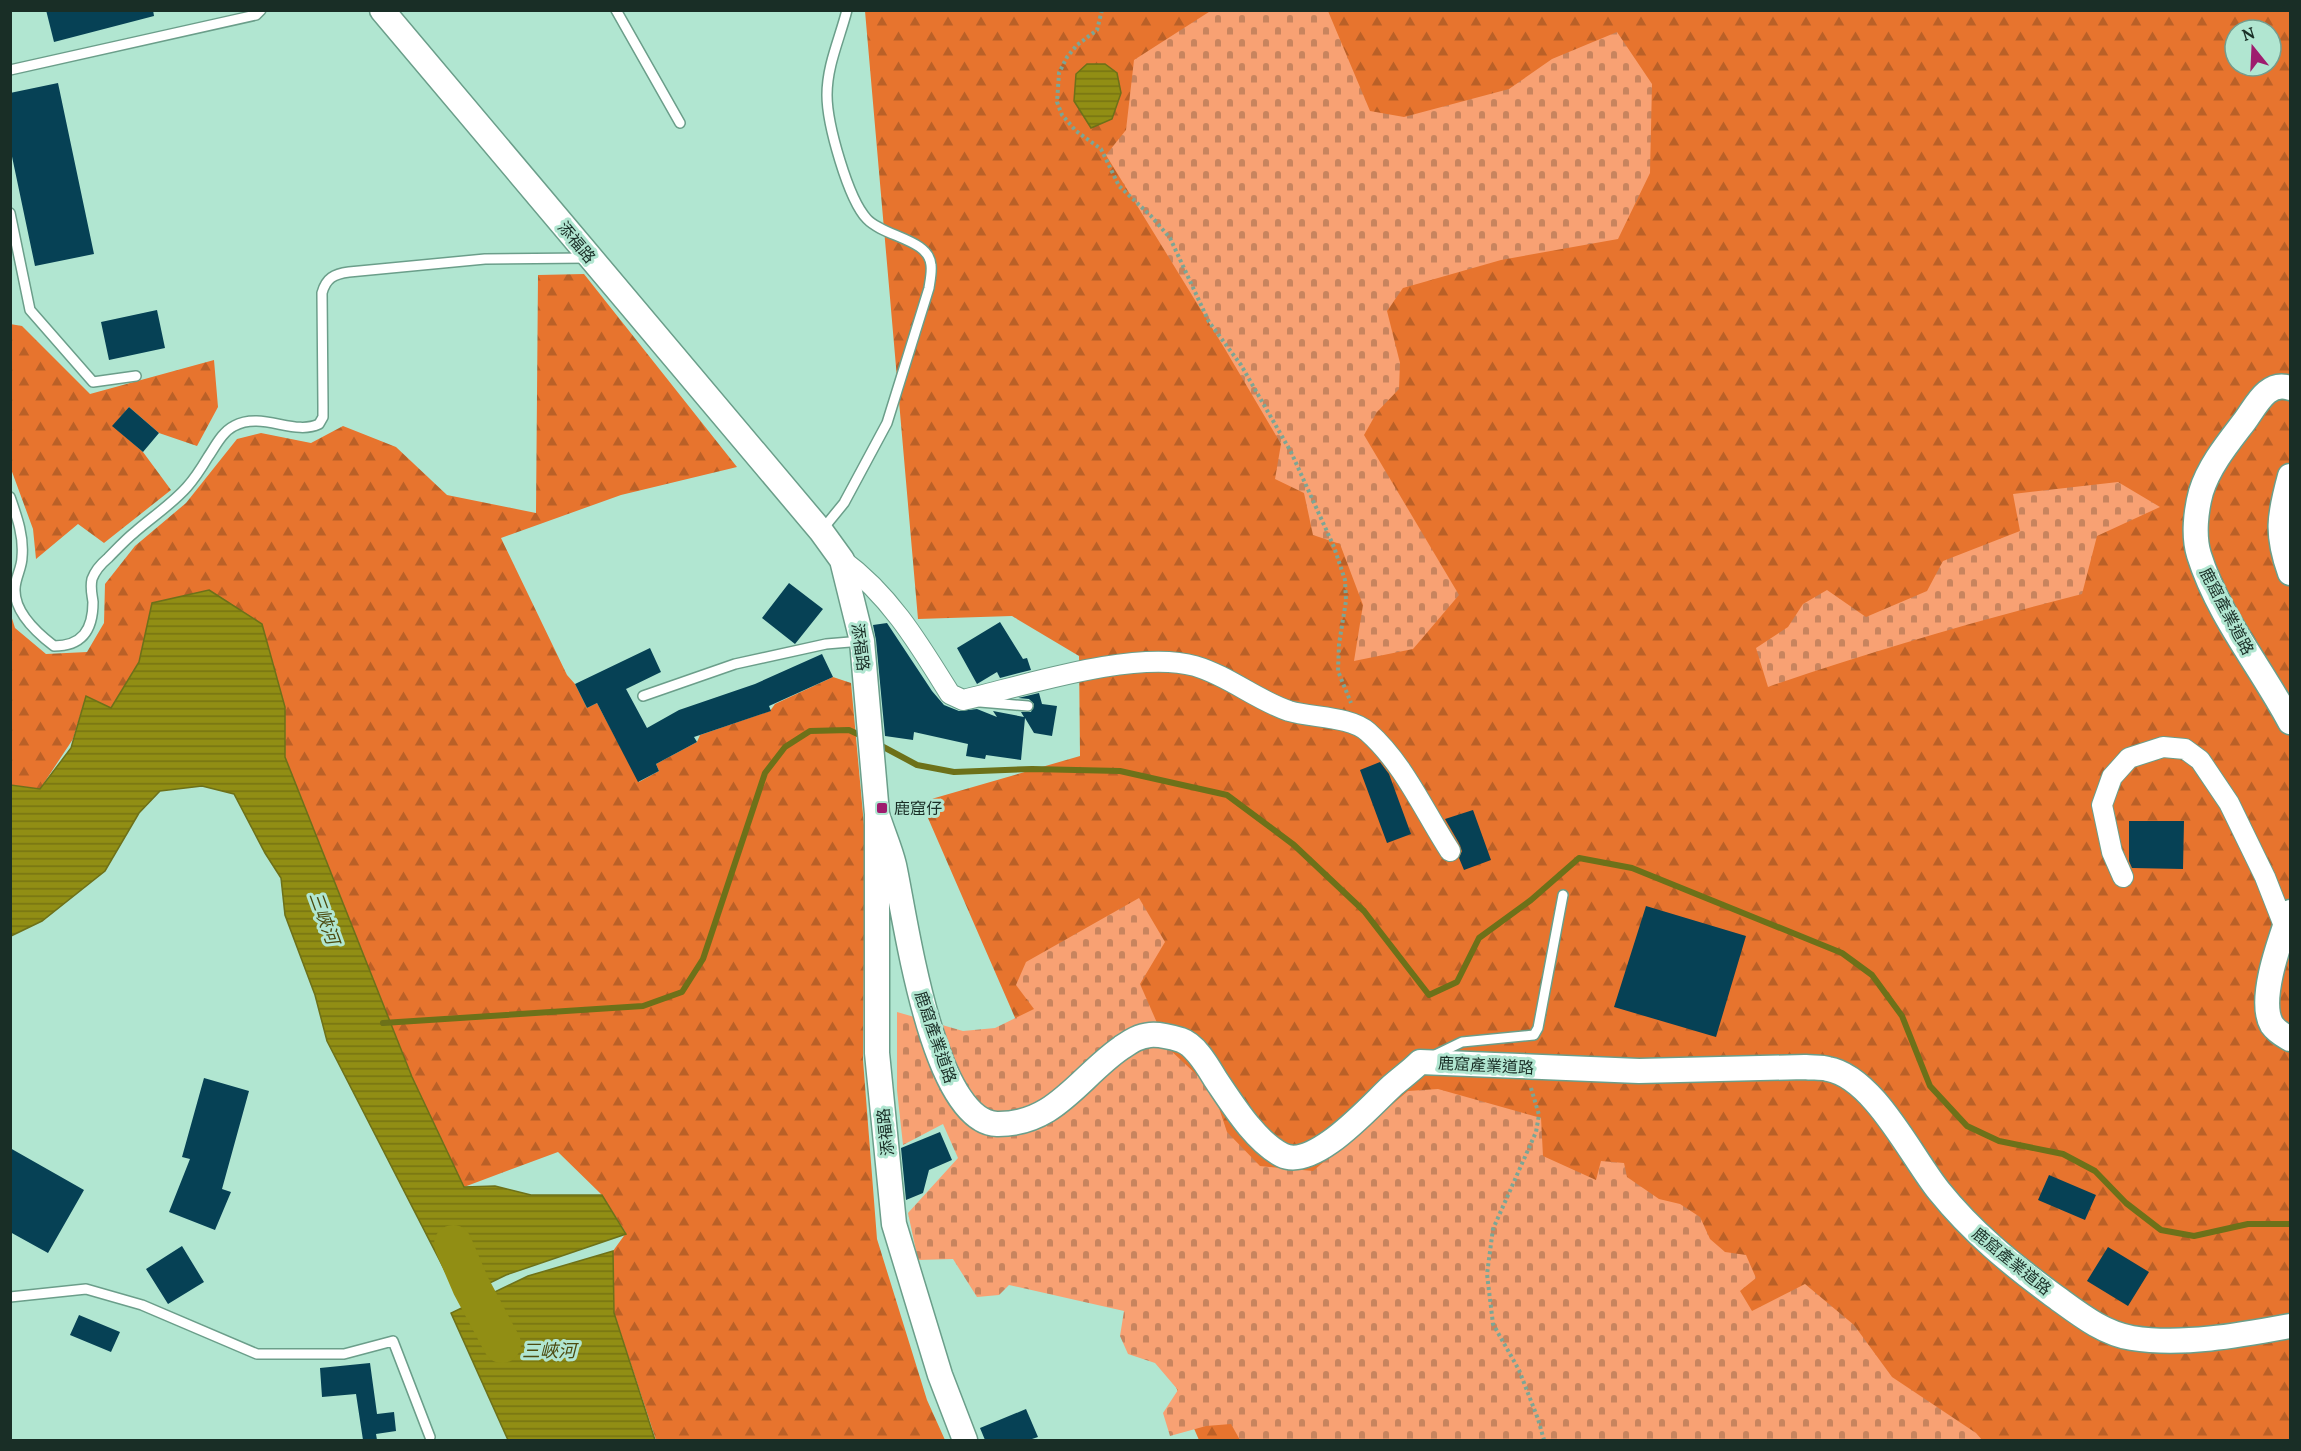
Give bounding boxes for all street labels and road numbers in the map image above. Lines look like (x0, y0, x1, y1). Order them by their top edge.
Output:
street label: 添福路 (554, 217, 600, 267)
street label: 鹿窟產業道路 (2196, 564, 2258, 658)
street label: 添福路 (848, 622, 874, 672)
street label: 鹿窟產業道路 (911, 988, 961, 1086)
street label: 鹿窟產業道路 (1438, 1053, 1534, 1077)
street label: 添福路 (873, 1107, 897, 1157)
street label: 鹿窟產業道路 (1968, 1223, 2056, 1299)

